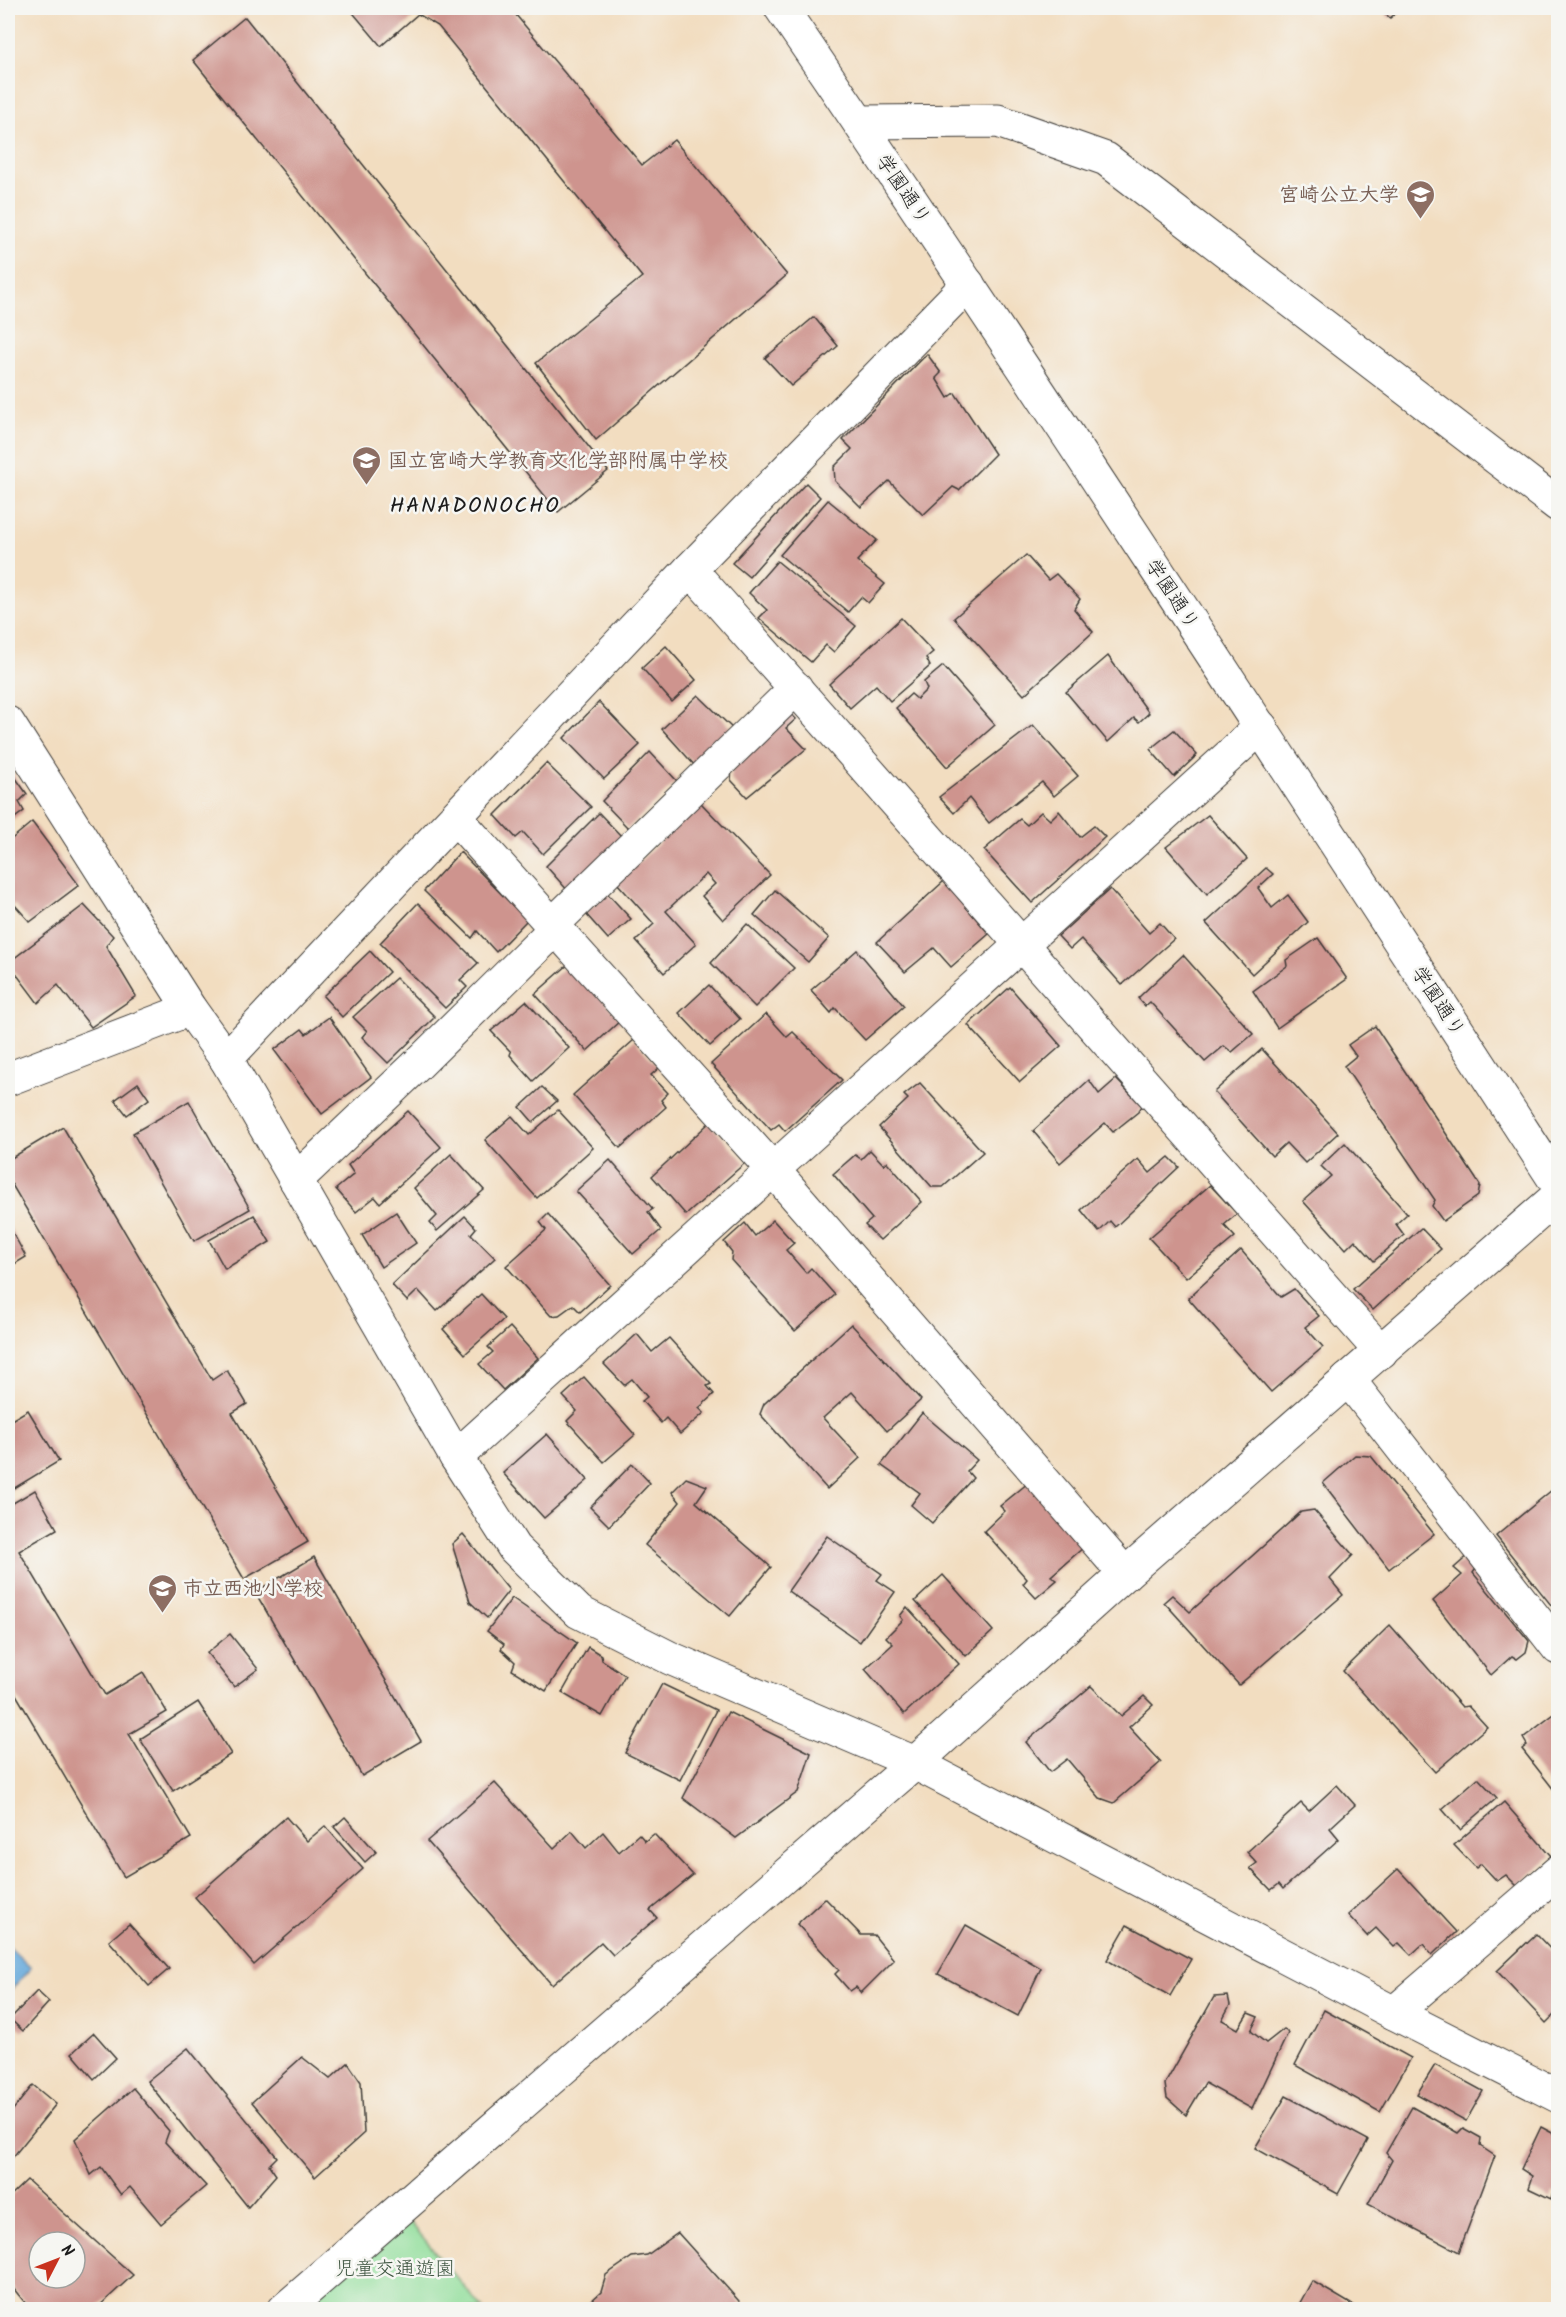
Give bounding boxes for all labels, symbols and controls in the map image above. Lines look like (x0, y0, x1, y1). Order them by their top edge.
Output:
street label: 学園通り (867, 148, 938, 232)
school or university icon: 宮崎公立大学 (1404, 178, 1436, 220)
place label: 宮崎公立大学 (1279, 180, 1399, 212)
school or university icon: 国立宮崎大学教育文化学部附属中学校 (351, 444, 383, 486)
place label: 国立宮崎大学教育文化学部附属中学校 (388, 446, 728, 478)
district label: HANADONOCHO (390, 489, 560, 524)
street label: 学園通り (1136, 553, 1207, 637)
street label: 学園通り (1402, 960, 1473, 1044)
school or university icon: 市立西池小学校 (146, 1572, 178, 1614)
place label: 市立西池小学校 (183, 1574, 323, 1606)
north arrow (27, 2230, 87, 2290)
text: N (54, 2239, 80, 2263)
park label: 児童交通遊園 (335, 2254, 455, 2286)

